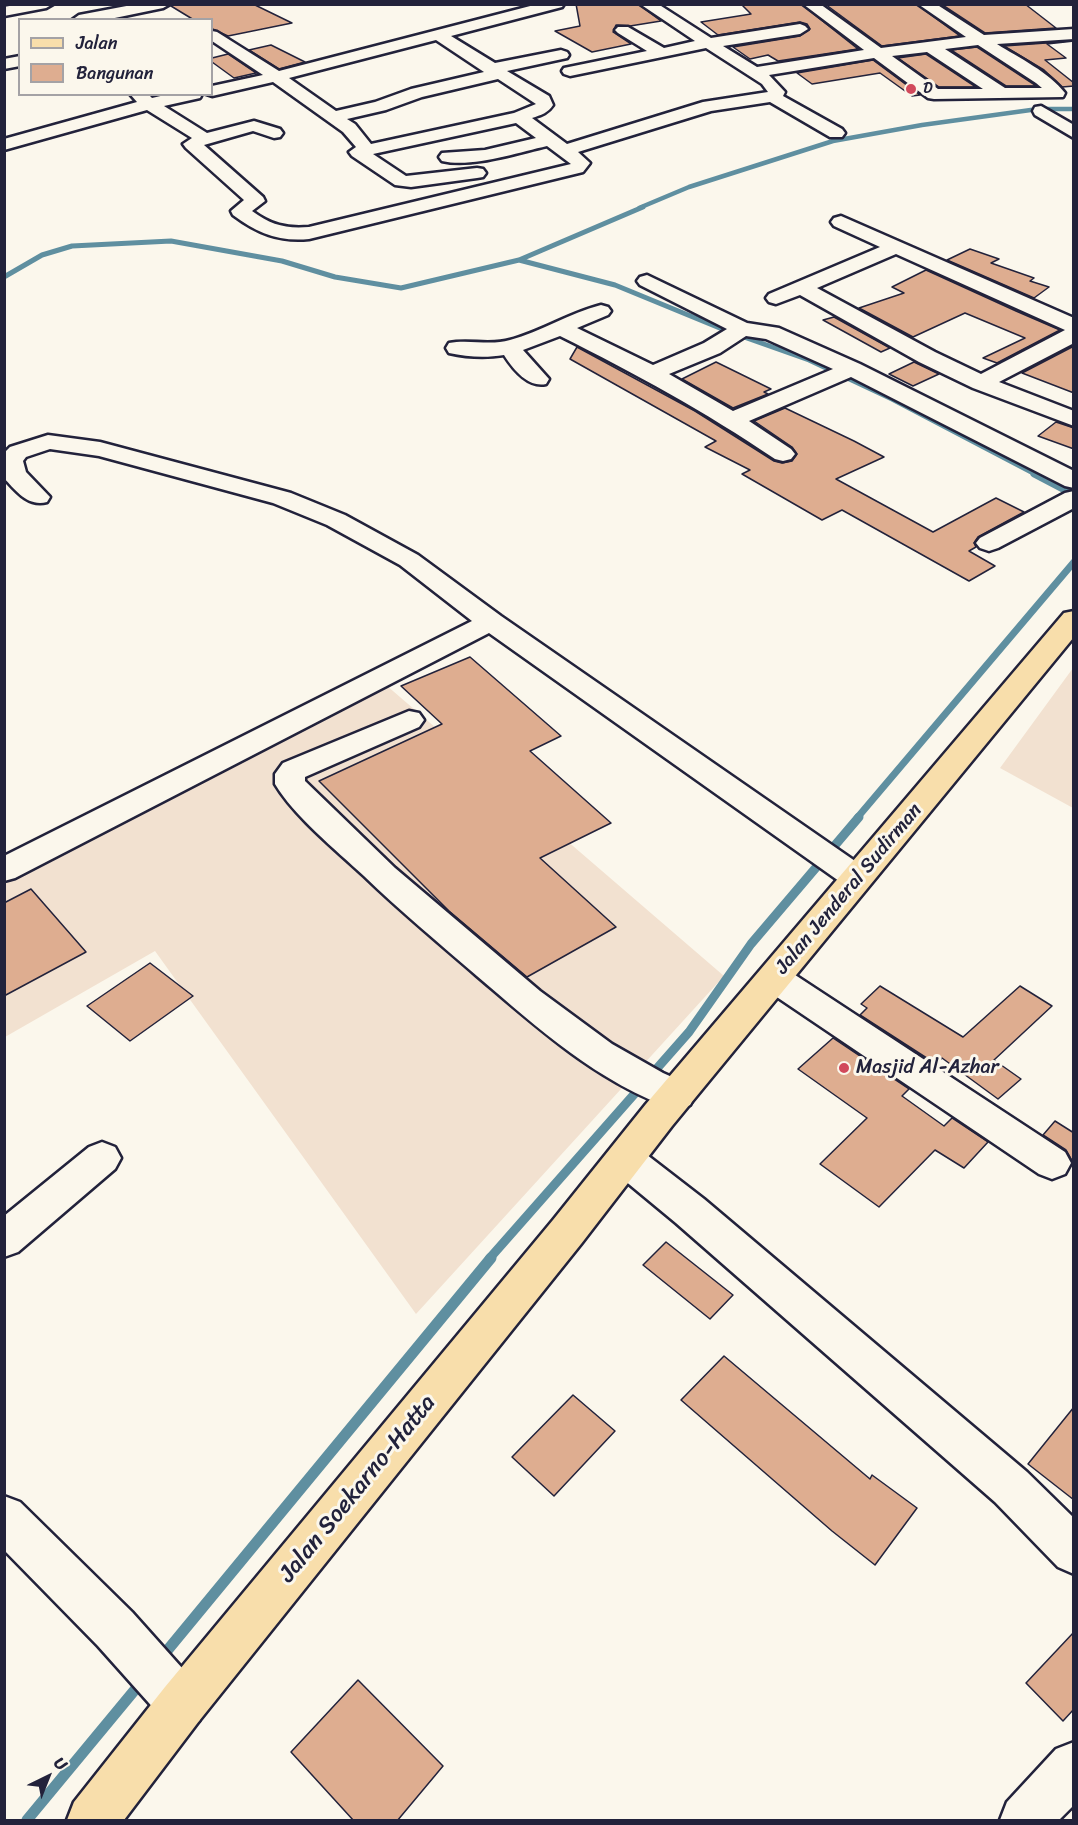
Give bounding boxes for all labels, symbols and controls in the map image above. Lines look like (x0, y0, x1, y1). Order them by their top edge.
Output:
legend (18, 18, 213, 96)
text: Jalan (76, 27, 117, 59)
text: Bangunan (76, 57, 153, 89)
place label: D (923, 79, 933, 99)
marker: D (904, 82, 918, 96)
street label: Jalan Jenderal Sudirman (771, 799, 927, 979)
place label: Masjid Al-Azhar (856, 1056, 999, 1080)
marker: Masjid Al-Azhar (837, 1061, 851, 1075)
street label: Jalan Soekarno-Hatta (274, 1389, 442, 1589)
north arrow (18, 1747, 78, 1807)
text: U (47, 1749, 74, 1778)

